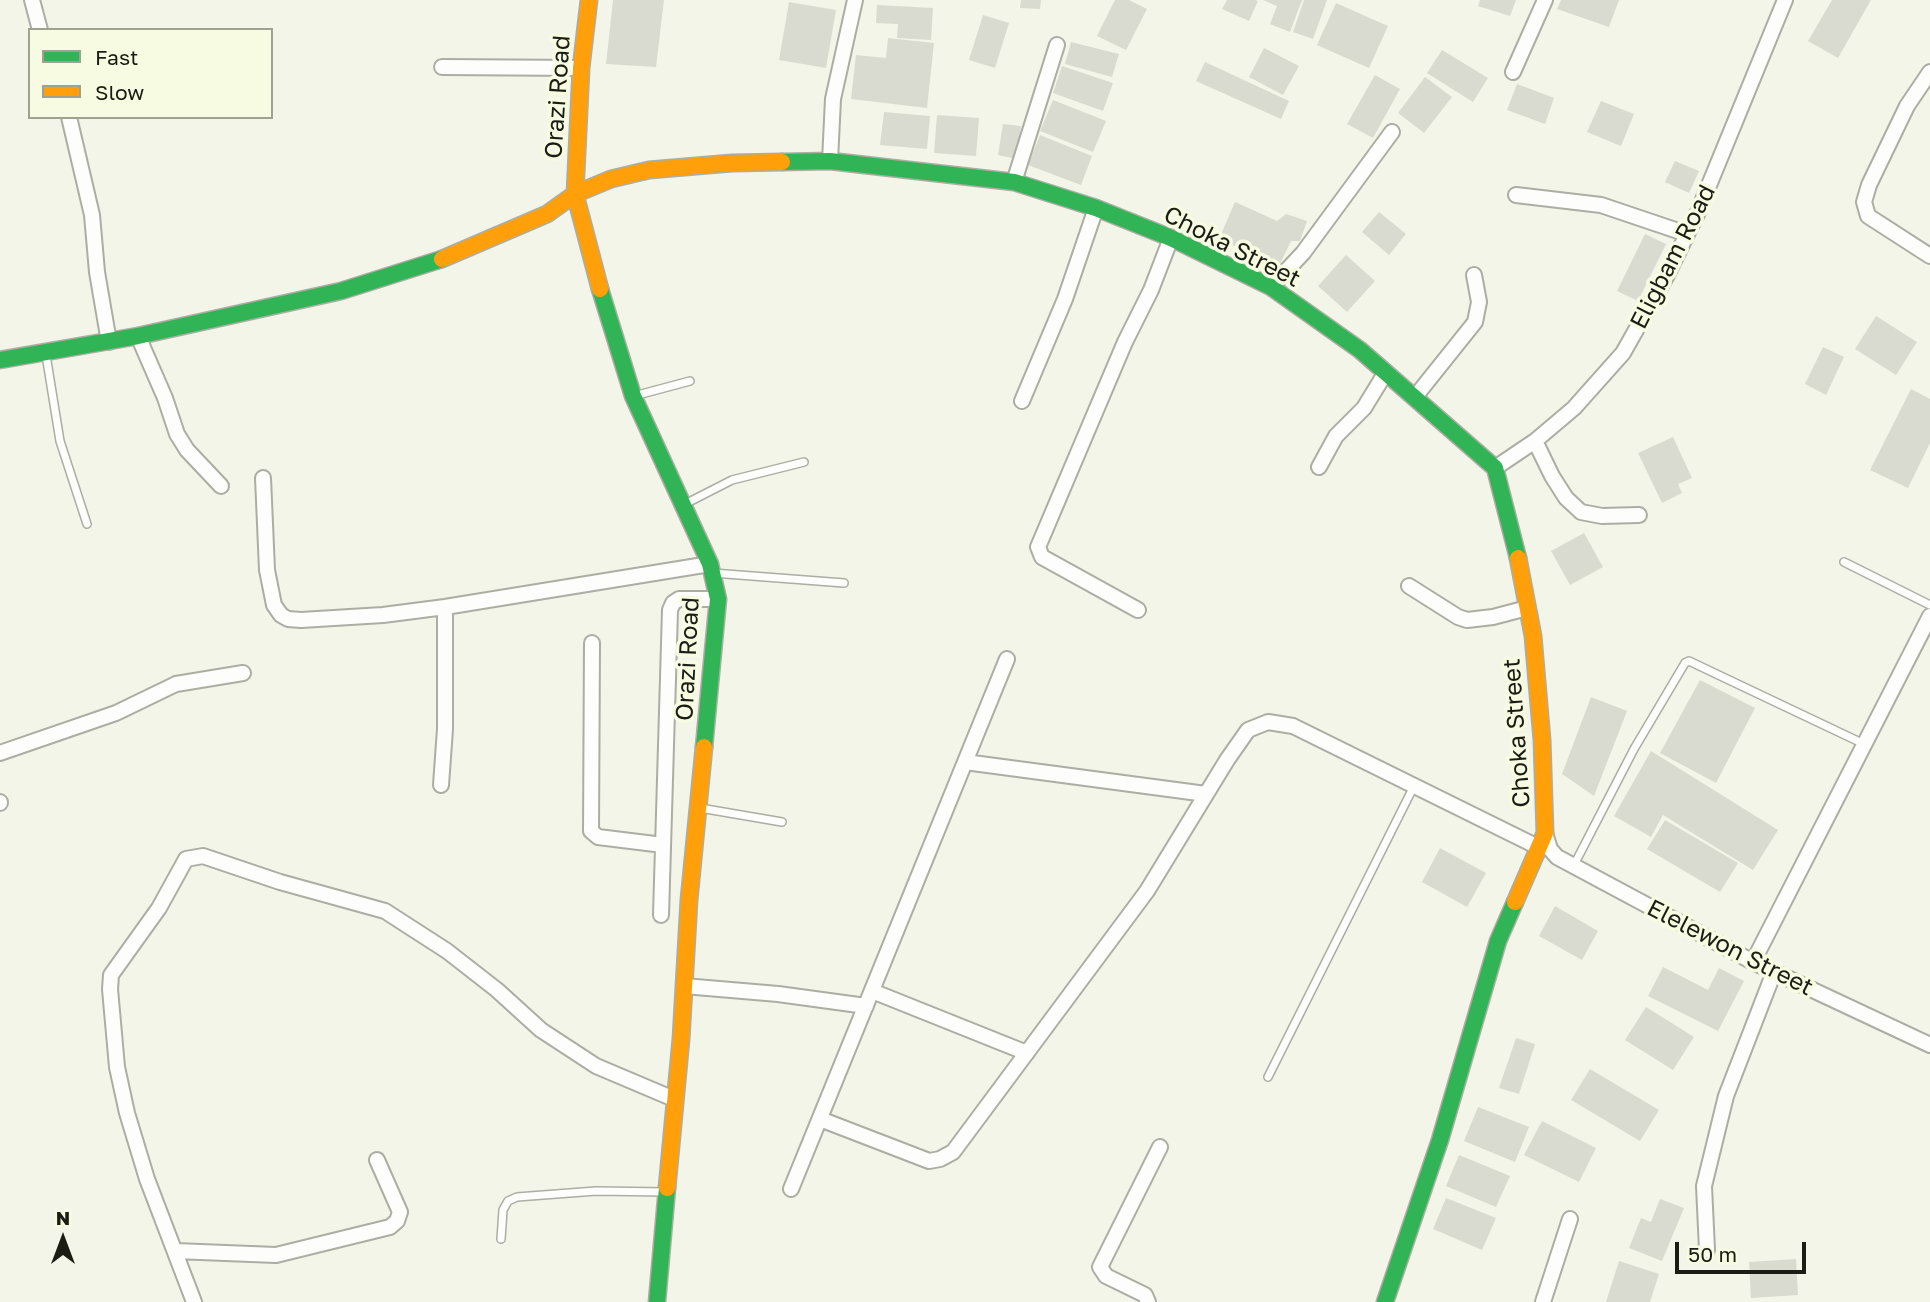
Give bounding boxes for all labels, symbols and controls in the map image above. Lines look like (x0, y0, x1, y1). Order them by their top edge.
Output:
legend (28, 28, 273, 119)
street label: Orazi Road (539, 34, 577, 160)
text: Fast (95, 44, 138, 70)
text: Slow (95, 79, 144, 105)
street label: Eligbam Road (1624, 180, 1722, 334)
street label: Choka Street (1159, 200, 1305, 294)
street label: Orazi Road (670, 596, 706, 722)
street label: Choka Street (1497, 657, 1537, 809)
street label: Elelewon Street (1642, 894, 1818, 1002)
north arrow (28, 1204, 98, 1274)
text: N (56, 1206, 70, 1229)
scale bar (1678, 1228, 1809, 1272)
text: 50 m (1688, 1241, 1737, 1267)

